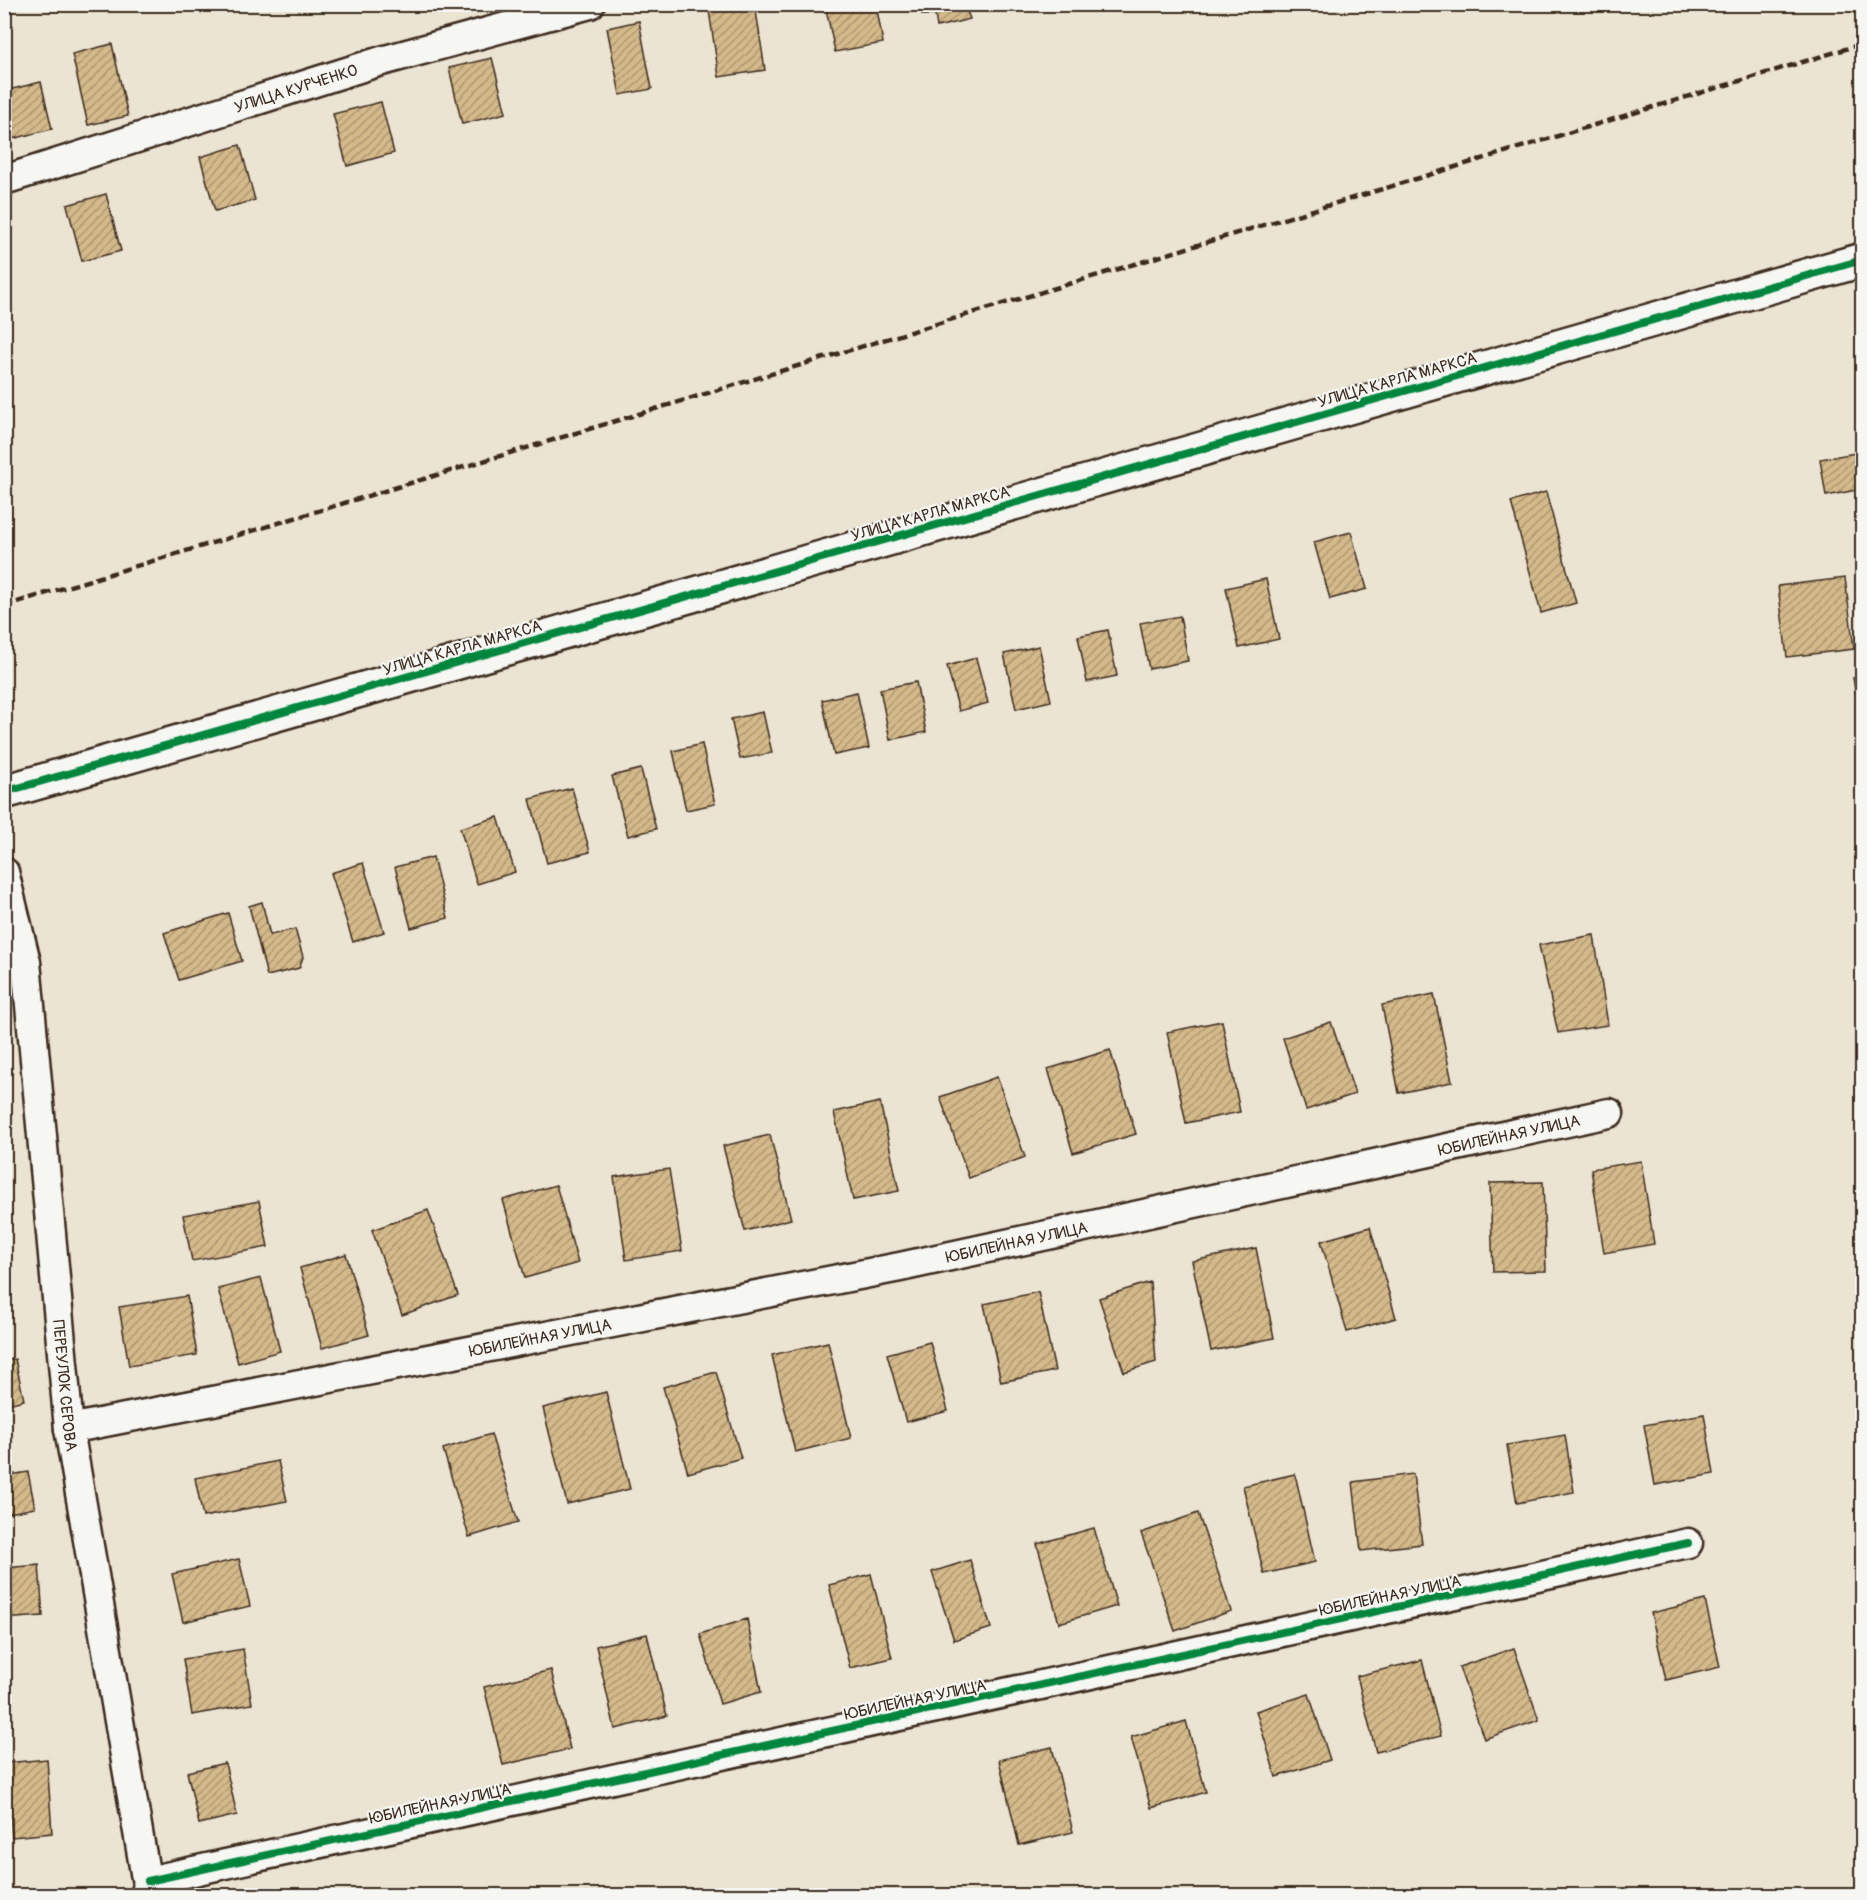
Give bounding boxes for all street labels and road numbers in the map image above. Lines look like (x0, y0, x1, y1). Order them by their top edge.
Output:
street label: УЛИЦА КУРЧЕНКО (232, 60, 360, 118)
street label: УЛИЦА КАРЛА МАРКСА (1316, 348, 1479, 412)
street label: УЛИЦА КАРЛА МАРКСА (849, 482, 1012, 546)
street label: УЛИЦА КАРЛА МАРКСА (381, 616, 544, 680)
street label: ЮБИЛЕЙНАЯ УЛИЦА (1437, 1111, 1582, 1161)
street label: ЮБИЛЕЙНАЯ УЛИЦА (944, 1218, 1090, 1268)
street label: ЮБИЛЕЙНАЯ УЛИЦА (468, 1315, 613, 1362)
street label: ПЕРЕУЛОК СЕРОВА (48, 1319, 82, 1453)
street label: ЮБИЛЕЙНАЯ УЛИЦА (1318, 1571, 1463, 1621)
street label: ЮБИЛЕЙНАЯ УЛИЦА (843, 1675, 988, 1725)
street label: ЮБИЛЕЙНАЯ УЛИЦА (368, 1779, 513, 1829)

